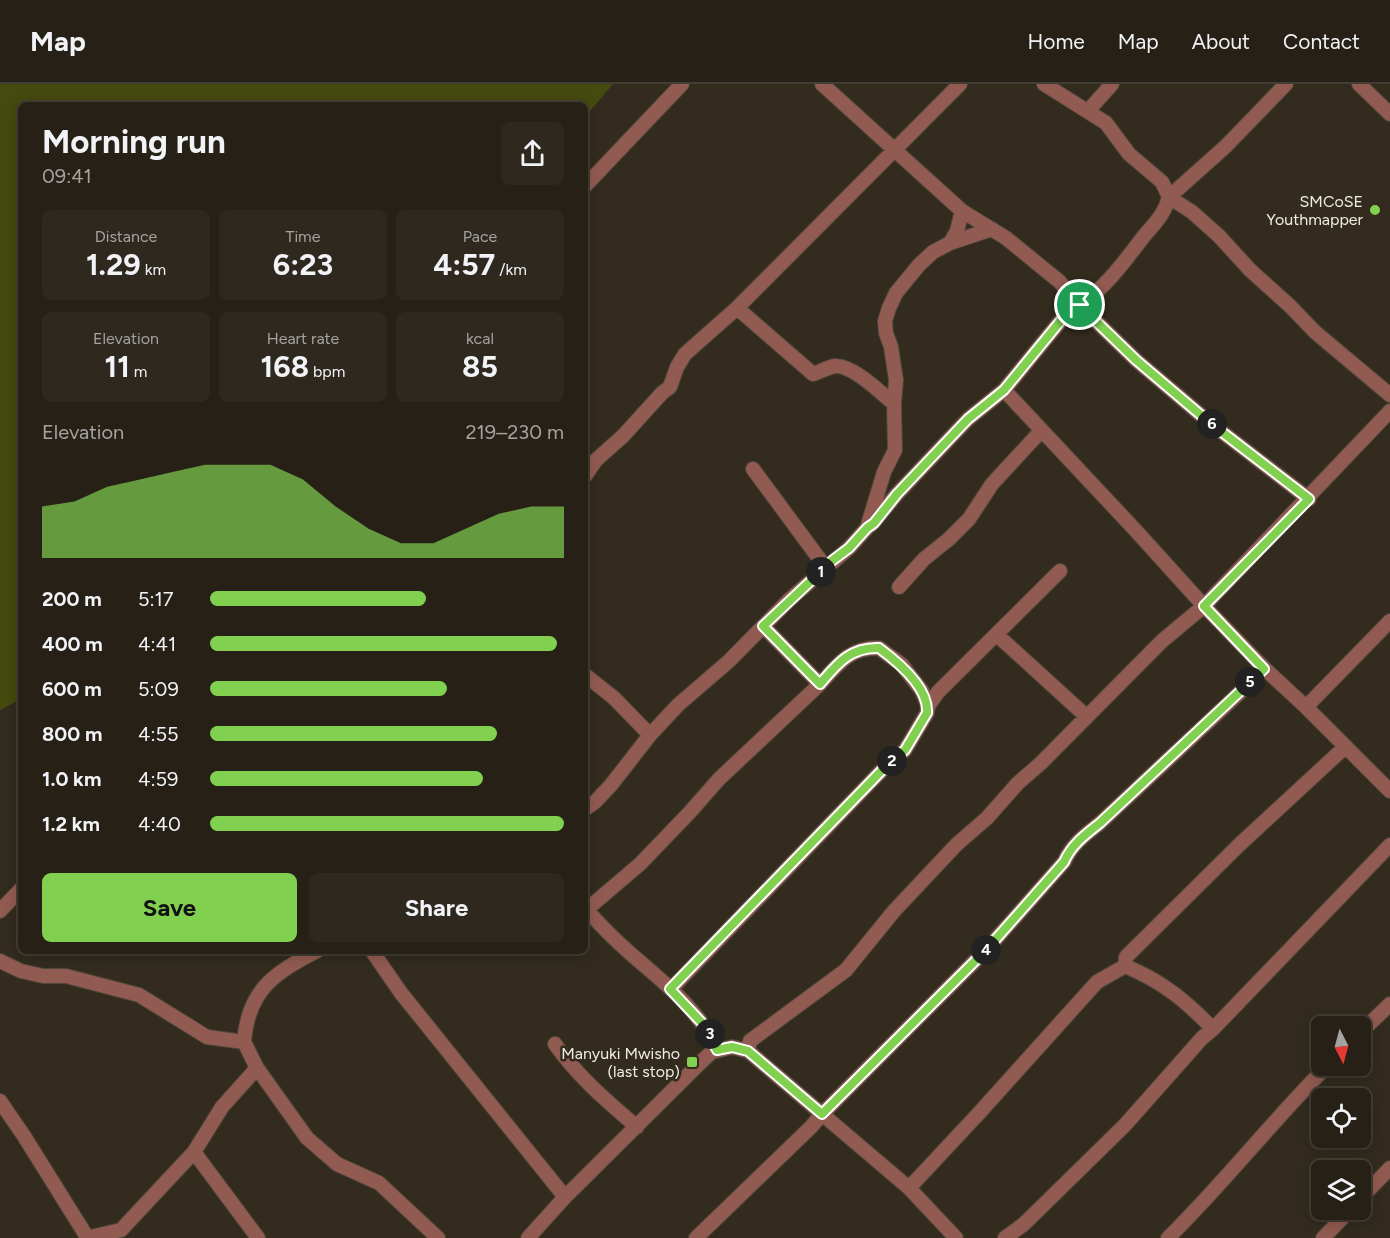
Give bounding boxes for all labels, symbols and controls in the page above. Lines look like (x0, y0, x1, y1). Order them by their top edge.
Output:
text: Map (30, 24, 86, 58)
text: Home (1028, 29, 1085, 54)
text: Map (1118, 29, 1159, 54)
text: About (1192, 29, 1250, 54)
text: Contact (1283, 29, 1360, 54)
text: Morning run (42, 122, 226, 161)
button: share (501, 122, 564, 185)
text: 09:41 (42, 164, 92, 188)
place label: SMCoSE Youthmapper (1266, 192, 1364, 229)
marker: SMCoSE Youthmapper (1368, 203, 1382, 217)
text: Distance (95, 227, 157, 246)
text: Time (286, 227, 320, 246)
text: Pace (463, 227, 497, 246)
text: 1.29 (86, 246, 141, 283)
text: 6:23 (273, 246, 333, 283)
text: 4:57 (433, 246, 495, 283)
text: km (141, 260, 166, 279)
text: /km (495, 260, 527, 279)
pin (1054, 279, 1105, 330)
icon: arrive (1063, 288, 1096, 321)
text: Elevation (93, 329, 159, 348)
text: Heart rate (267, 329, 339, 348)
text: kcal (466, 329, 494, 348)
text: 11 (105, 348, 130, 385)
text: 168 (261, 348, 309, 385)
text: 85 (462, 348, 498, 385)
text: m (130, 362, 147, 381)
text: bpm (309, 362, 345, 381)
pin: 6 (1197, 409, 1227, 439)
text: 6 (1207, 414, 1217, 433)
text: Elevation (42, 420, 124, 444)
text: 219–230 m (465, 420, 564, 444)
pin: 1 (806, 557, 836, 587)
text: 1 (818, 562, 824, 581)
text: 200 m (42, 587, 102, 611)
text: 5:17 (138, 587, 174, 611)
text: 400 m (42, 632, 103, 656)
text: 4:41 (138, 632, 176, 656)
pin: 5 (1235, 667, 1265, 697)
text: 5 (1245, 672, 1255, 691)
text: 600 m (42, 677, 102, 701)
text: 5:09 (138, 677, 179, 701)
text: 800 m (42, 722, 102, 746)
text: 4:55 (138, 722, 178, 746)
pin: 2 (877, 746, 907, 776)
text: 2 (887, 751, 897, 770)
text: 1.0 km (42, 767, 101, 791)
text: 4:59 (138, 767, 178, 791)
text: 1.2 km (42, 812, 100, 836)
text: 4:40 (138, 812, 181, 836)
button: Save (42, 873, 297, 942)
button: Share (309, 873, 564, 942)
pin: 4 (971, 935, 1001, 965)
text: 4 (981, 940, 991, 959)
north arrow (1311, 1016, 1371, 1076)
map controls (1311, 1016, 1371, 1220)
pin: 3 (695, 1019, 725, 1049)
text: 3 (706, 1024, 714, 1043)
place label: Manyuki Mwisho (last stop) (561, 1044, 680, 1081)
marker: Manyuki Mwisho (last stop) (685, 1055, 699, 1069)
button: locate (1311, 1088, 1371, 1148)
button: layers (1311, 1160, 1371, 1220)

